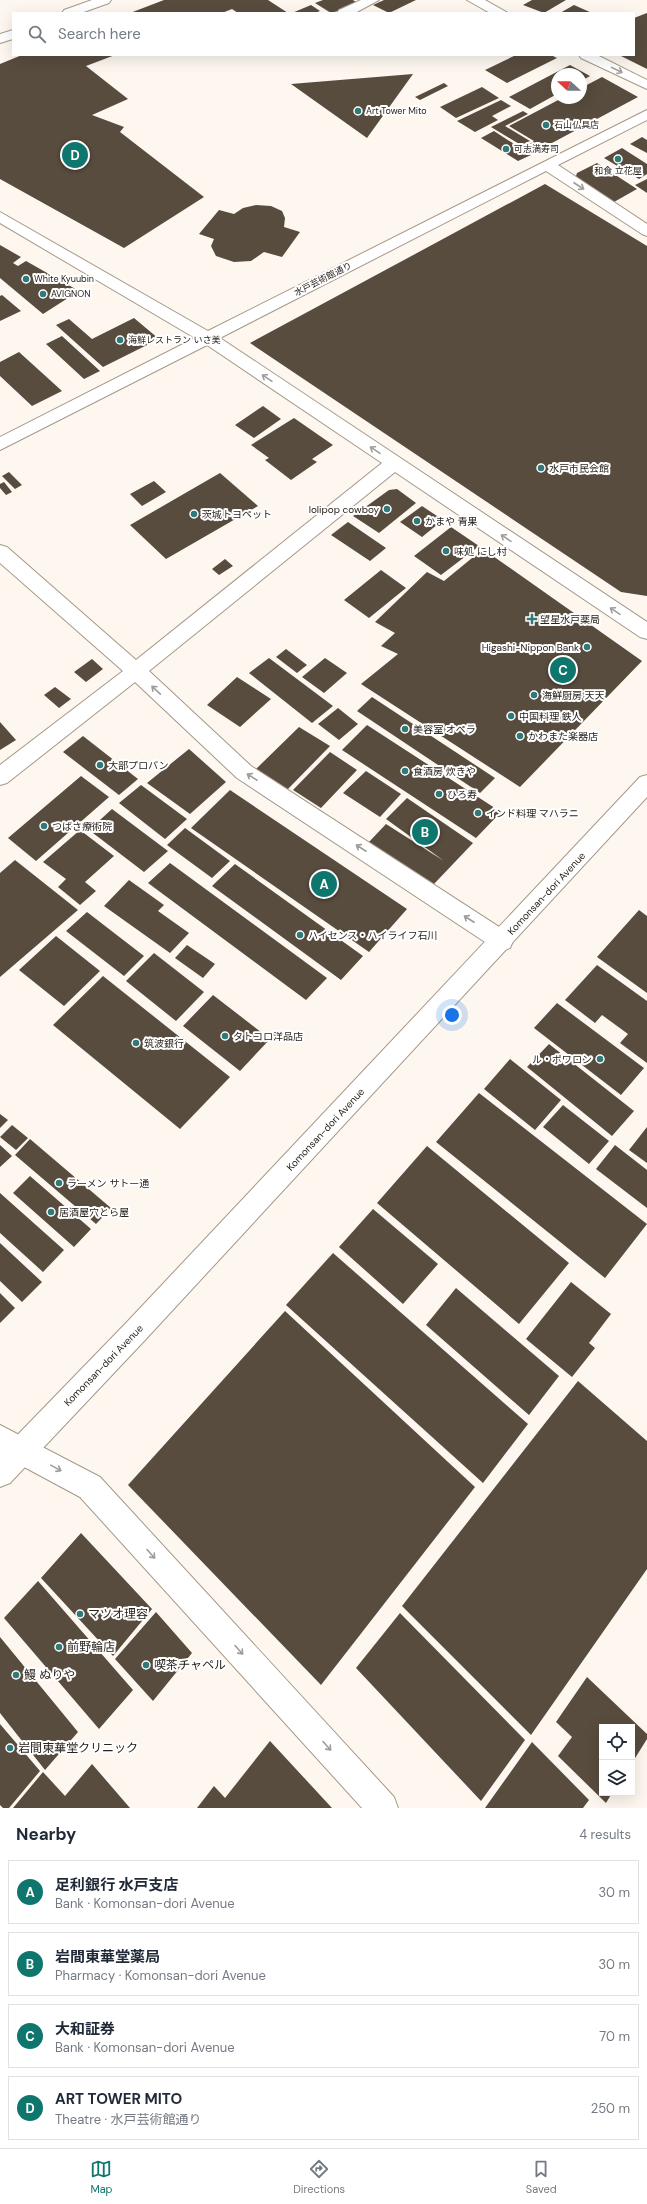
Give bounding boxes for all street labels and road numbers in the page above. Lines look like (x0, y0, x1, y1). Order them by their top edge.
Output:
street label: 水戸芸術館通り (292, 259, 354, 299)
street label: Komonsan-dori Avenue (505, 849, 588, 937)
street label: Komonsan-dori Avenue (284, 1085, 367, 1173)
street label: Komonsan-dori Avenue (61, 1322, 146, 1409)

